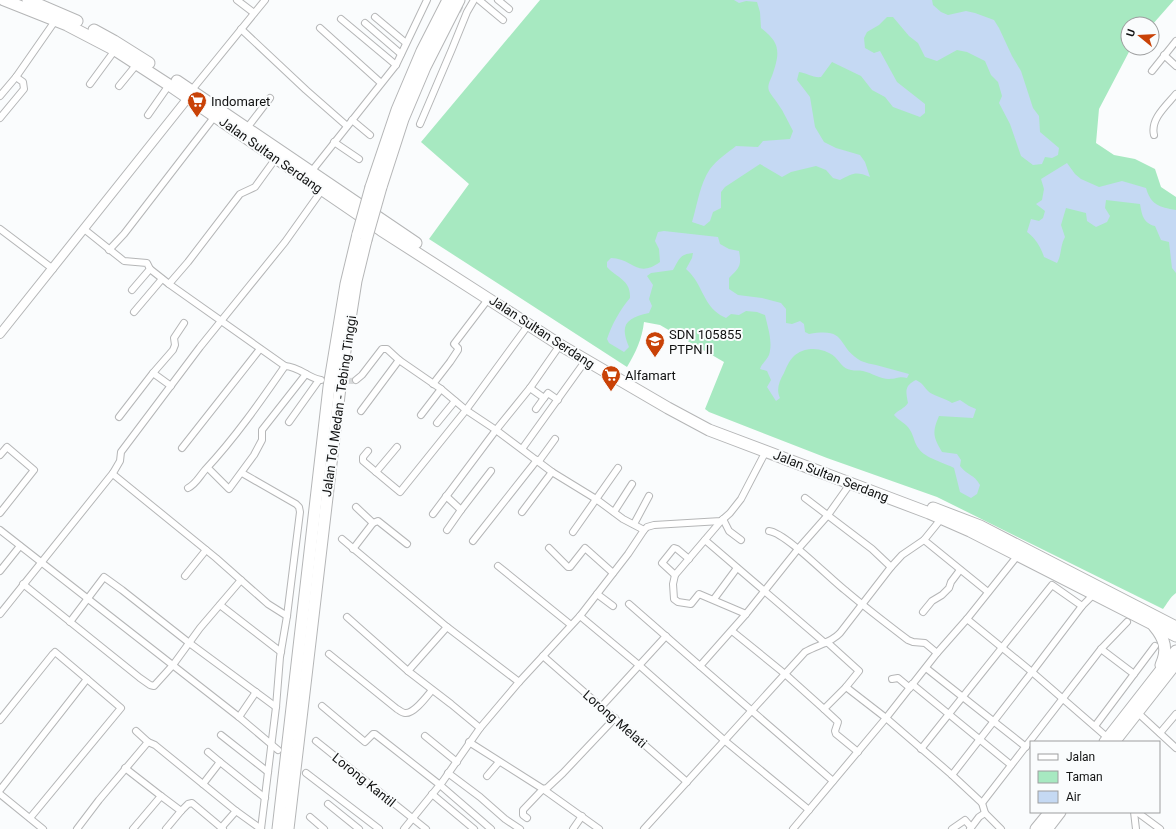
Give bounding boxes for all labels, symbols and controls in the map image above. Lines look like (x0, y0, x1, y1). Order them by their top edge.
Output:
north arrow (1120, 16, 1160, 56)
text: U (1124, 28, 1138, 39)
supermarket icon: Indomaret (186, 90, 208, 118)
place label: Indomaret (211, 94, 270, 109)
street label: Jalan Sultan Serdang (217, 114, 325, 196)
street label: Jalan Sultan Serdang (487, 292, 597, 372)
street label: Jalan Tol Medan - Tebing Tinggi (319, 314, 359, 498)
place label: SDN 105855 PTPN II (669, 327, 742, 357)
school or university icon: SDN 105855 PTPN II (644, 330, 666, 358)
supermarket icon: Alfamart (600, 364, 622, 392)
place label: Alfamart (625, 368, 676, 383)
street label: Jalan Sultan Serdang (771, 447, 891, 505)
street label: Lorong Melati (580, 687, 650, 751)
legend (1030, 741, 1160, 813)
street label: Lorong Kantil (329, 750, 399, 810)
text: Jalan (1066, 750, 1095, 764)
text: Taman (1066, 770, 1103, 784)
text: Air (1066, 790, 1081, 804)

